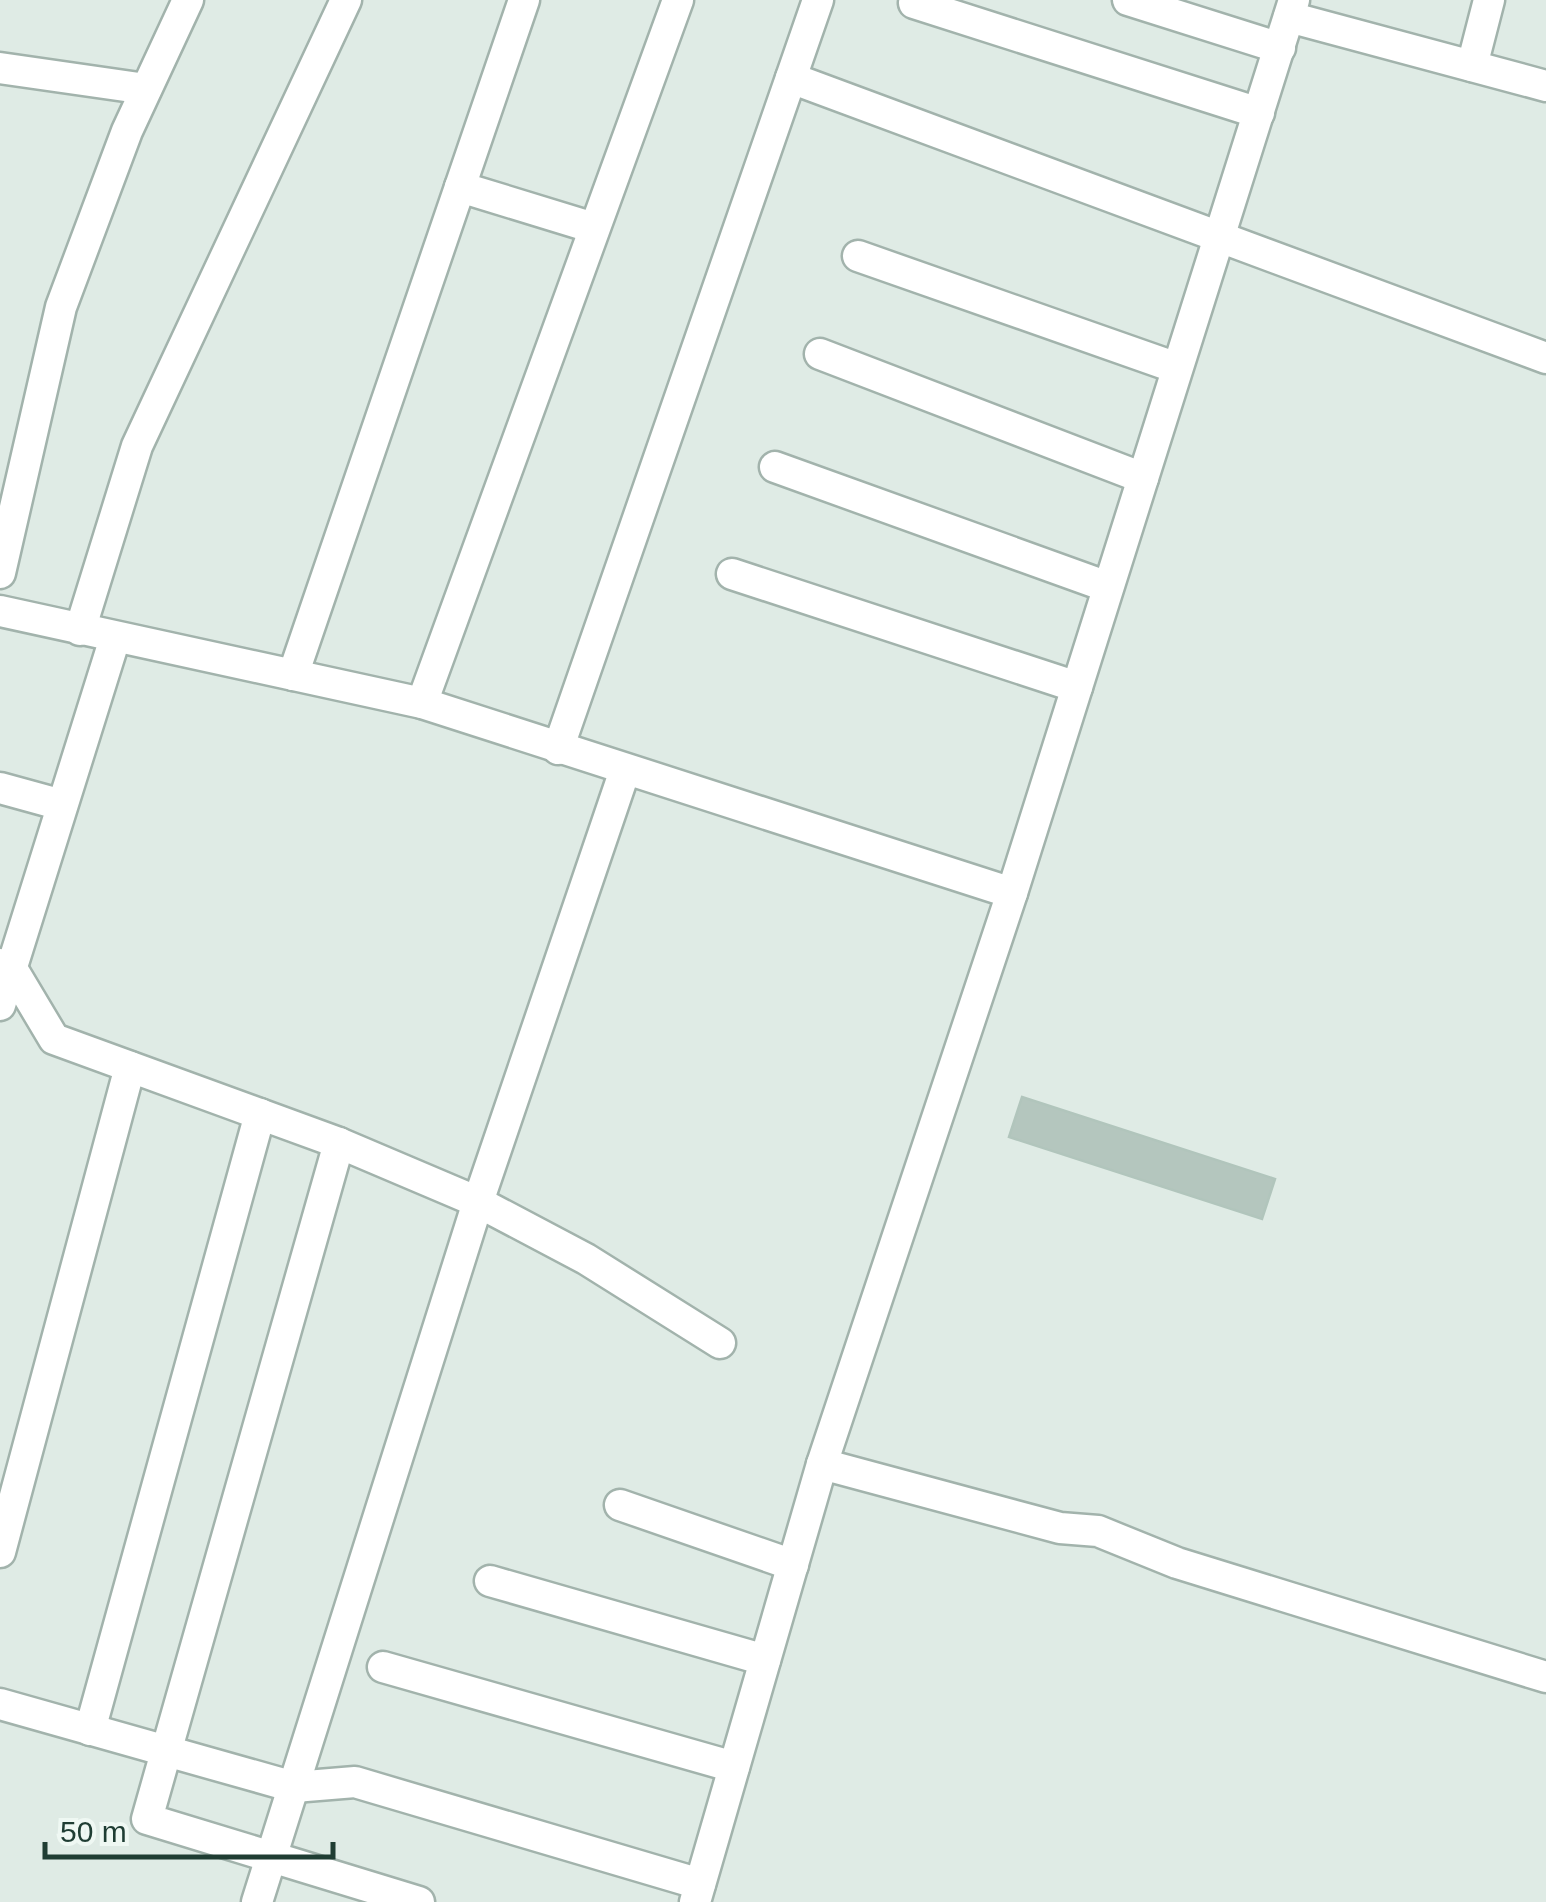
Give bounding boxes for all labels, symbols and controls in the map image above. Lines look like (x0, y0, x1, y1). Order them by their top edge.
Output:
scale bar (45, 1797, 332, 1859)
text: 50 m (60, 1815, 127, 1848)

